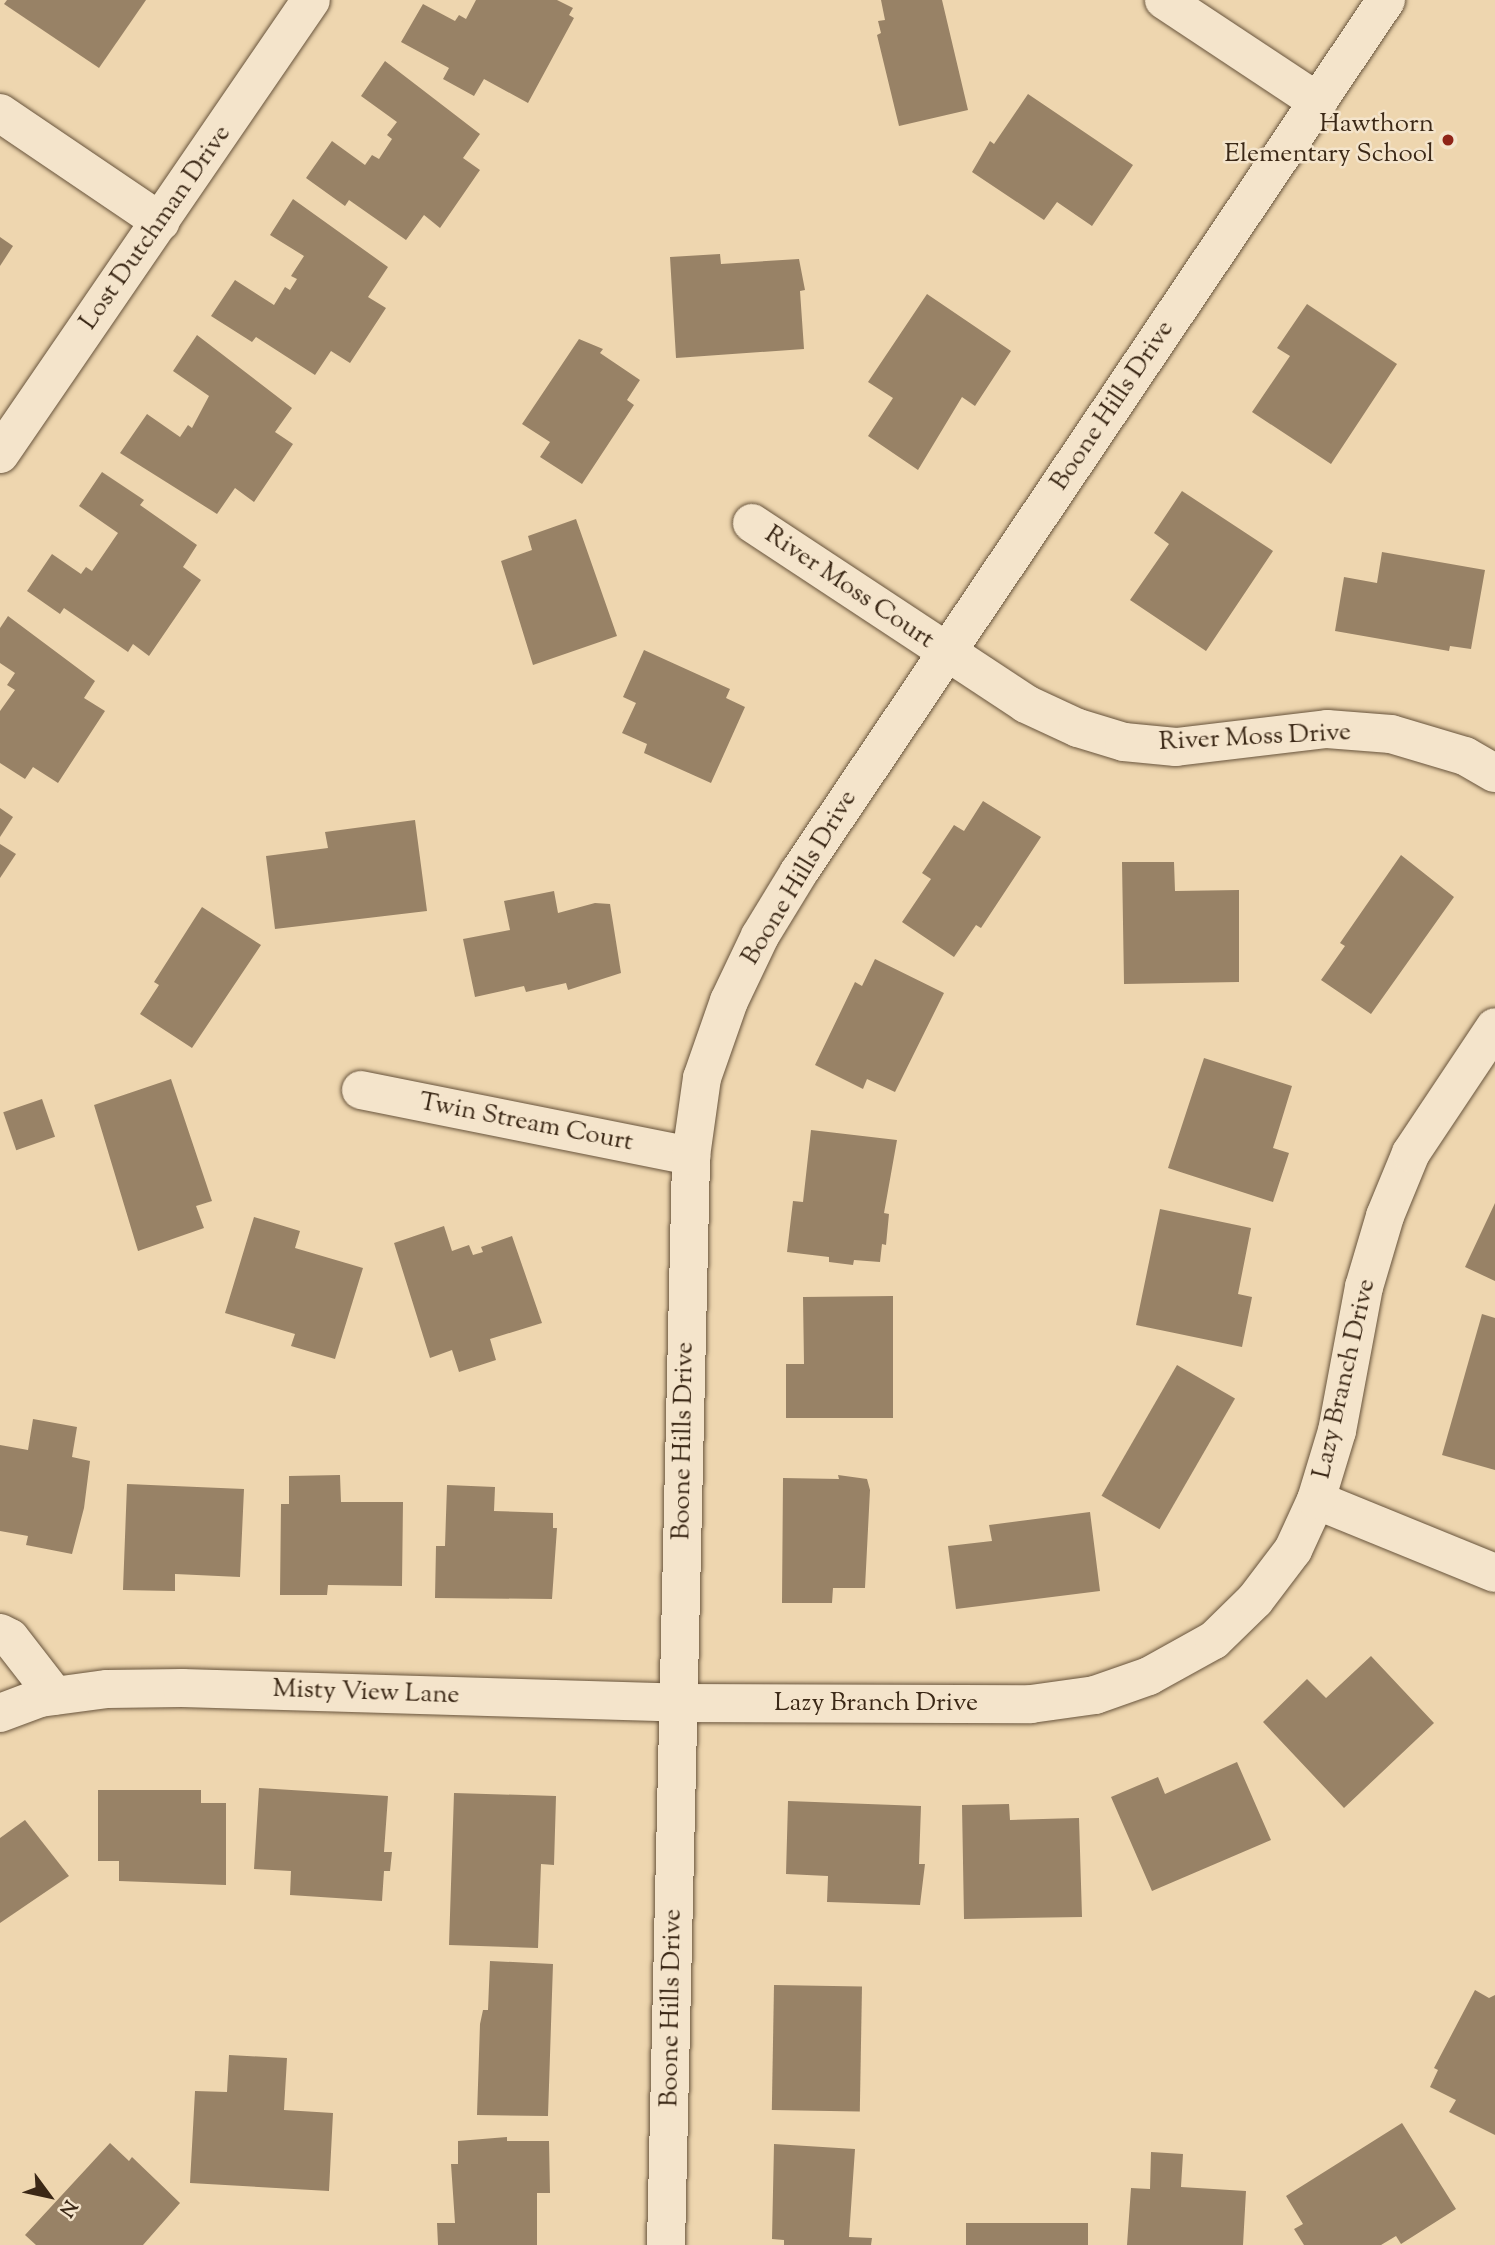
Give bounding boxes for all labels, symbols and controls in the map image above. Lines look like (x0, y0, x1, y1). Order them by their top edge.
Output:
place label: Hawthorn Elementary School (1224, 109, 1434, 170)
street label: Lost Dutchman Drive (74, 120, 238, 336)
marker: Hawthorn Elementary School (1440, 132, 1456, 148)
street label: Boone Hills Drive (1045, 315, 1181, 497)
street label: River Moss Court (758, 520, 940, 656)
street label: River Moss Drive (1158, 717, 1352, 759)
street label: Boone Hills Drive (736, 785, 864, 971)
street label: Twin Stream Court (416, 1087, 636, 1159)
street label: Lazy Branch Drive (1307, 1276, 1383, 1482)
street label: Boone Hills Drive (667, 1342, 701, 1540)
street label: Misty View Lane (272, 1674, 460, 1712)
street label: Lazy Branch Drive (774, 1688, 978, 1720)
street label: Boone Hills Drive (655, 1909, 689, 2107)
north arrow (14, 2161, 84, 2231)
text: N (52, 2194, 82, 2221)

